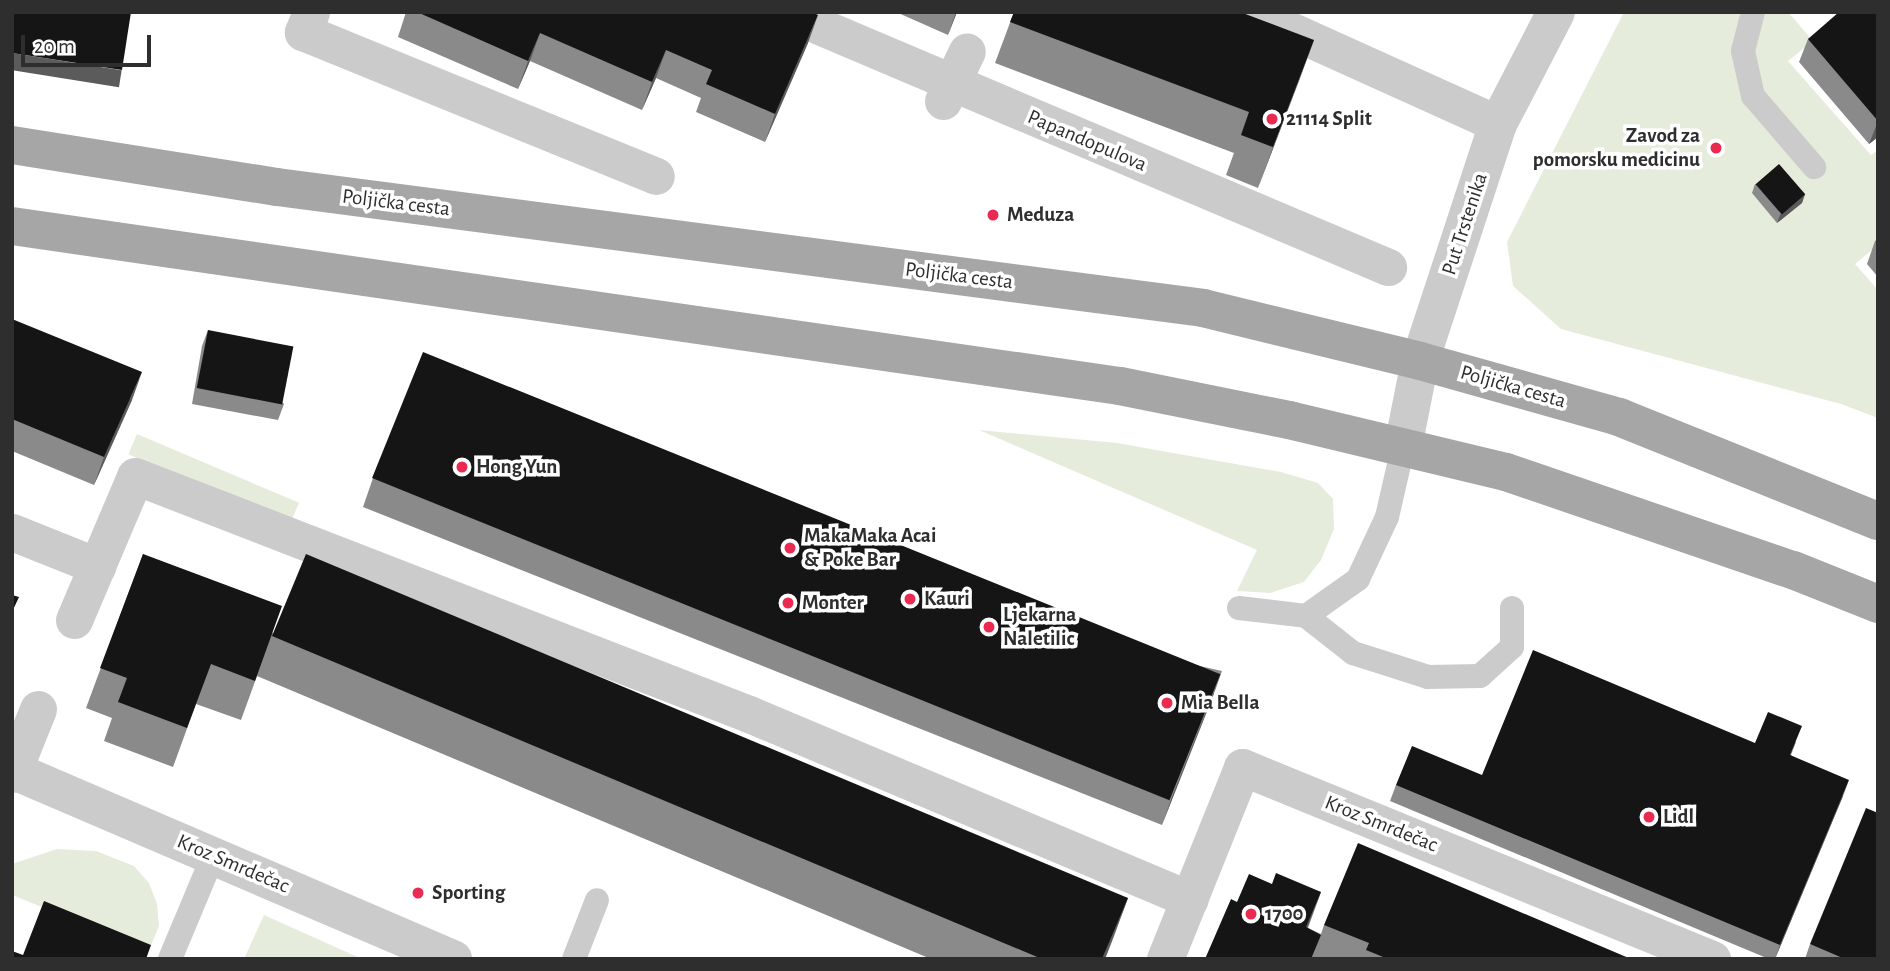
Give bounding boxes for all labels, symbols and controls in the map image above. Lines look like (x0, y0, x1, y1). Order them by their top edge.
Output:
scale bar (24, 21, 154, 65)
text: 20 m (34, 36, 75, 57)
street label: Papandopulova (1024, 105, 1150, 177)
place label: 21114 Split (1286, 106, 1372, 132)
marker: 21114 Split (1264, 111, 1280, 127)
place label: Zavod za pomorsku medicinu (1533, 123, 1700, 173)
marker: Zavod za pomorsku medicinu (1706, 138, 1726, 158)
street label: Put Trstenika (1437, 170, 1493, 278)
street label: Poljička cesta (341, 184, 451, 222)
place label: Meduza (1007, 202, 1074, 228)
marker: Meduza (985, 207, 1001, 223)
street label: Poljička cesta (904, 257, 1014, 295)
street label: Poljička cesta (1457, 360, 1569, 414)
place label: Hong Yun (476, 454, 557, 480)
marker: Hong Yun (454, 459, 470, 475)
place label: MakaMaka Acai & Poke Bar (804, 523, 936, 573)
marker: MakaMaka Acai & Poke Bar (782, 540, 798, 556)
place label: Kauri (924, 586, 970, 612)
place label: Monter (802, 590, 864, 616)
marker: Kauri (902, 591, 918, 607)
marker: Monter (780, 595, 796, 611)
place label: Ljekarna Naletilic (1003, 602, 1076, 652)
marker: Ljekarna Naletilic (981, 619, 997, 635)
place label: Mia Bella (1181, 690, 1259, 716)
marker: Mia Bella (1159, 695, 1175, 711)
street label: Kroz Smrdečac (1321, 790, 1441, 858)
place label: Lidl (1663, 804, 1694, 830)
marker: Lidl (1641, 809, 1657, 825)
street label: Kroz Smrdečac (173, 829, 293, 899)
place label: Sporting (432, 880, 505, 906)
marker: Sporting (410, 885, 426, 901)
place label: 1700 (1265, 901, 1304, 927)
marker: 1700 (1243, 906, 1259, 922)

